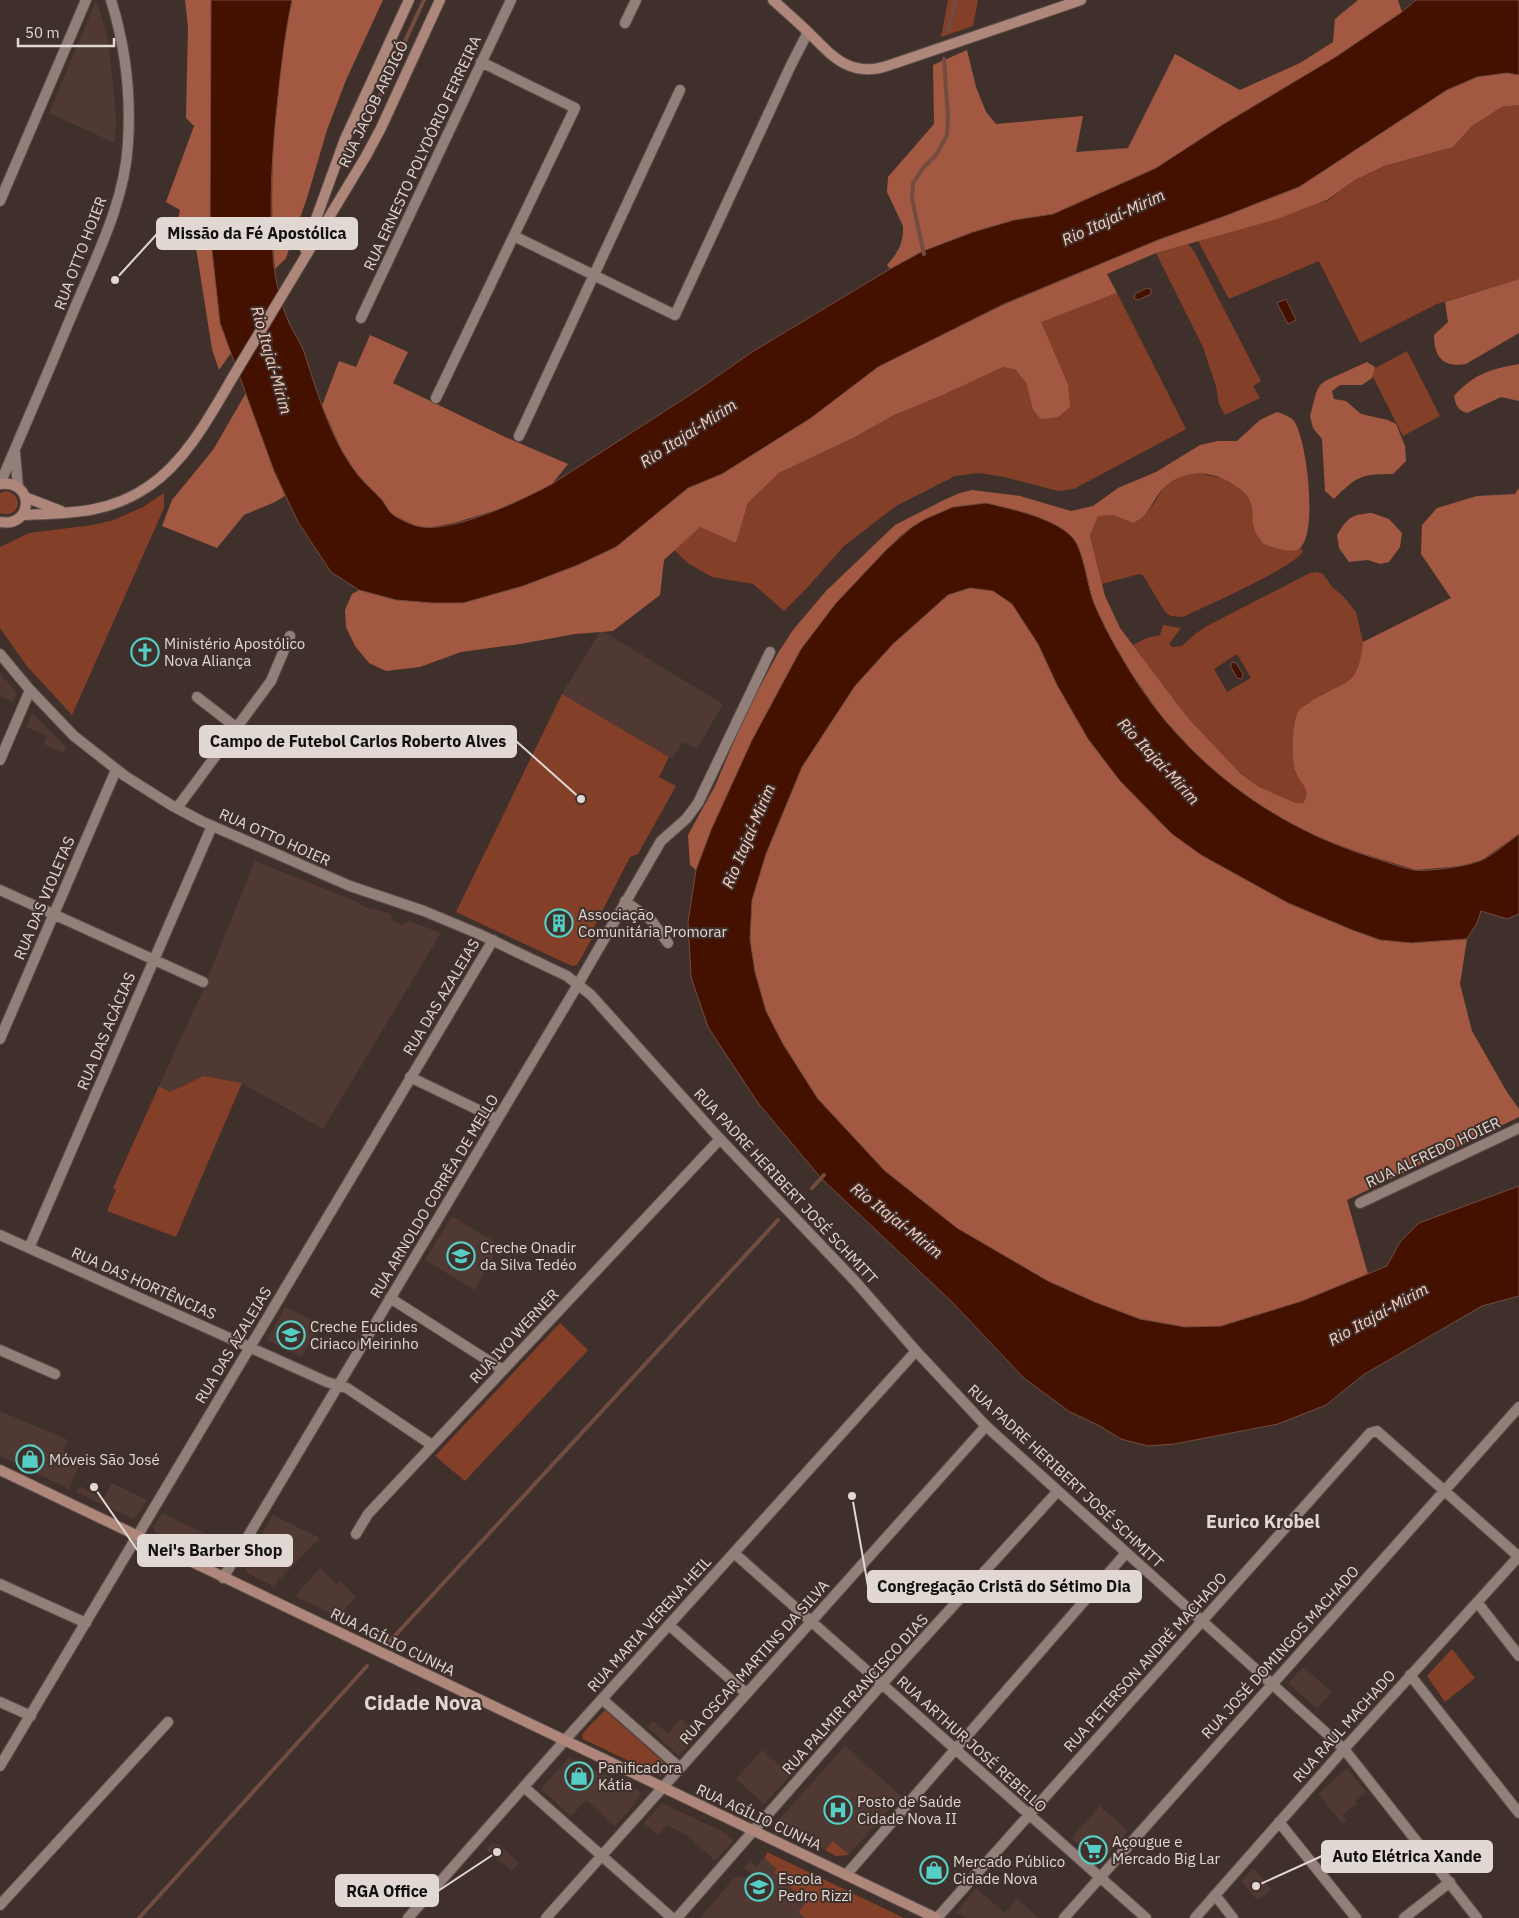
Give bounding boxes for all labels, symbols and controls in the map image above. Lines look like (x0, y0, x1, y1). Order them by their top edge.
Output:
scale bar (18, 15, 114, 47)
text: 50 m (25, 23, 60, 42)
street label: RUA ERNESTO POLYDÓRIO FERREIRA (359, 32, 485, 273)
street label: RUA JACOB ARDIGÓ (334, 37, 412, 171)
water label: Rio Itajaí-Mirim (1058, 184, 1168, 250)
street label: RUA OTTO HOIER (50, 194, 110, 312)
callout: Missão da Fé Apostólica (157, 218, 357, 249)
text: Missão da Fé Apostólica (167, 223, 347, 243)
water label: Rio Itajaí-Mirim (247, 304, 297, 416)
water label: Rio Itajaí-Mirim (636, 394, 740, 472)
place label: Ministério Apostólico Nova Aliança (164, 634, 305, 670)
church icon: Ministério Apostólico Nova Aliança (130, 637, 160, 667)
water label: Rio Itajaí-Mirim (1114, 713, 1204, 809)
callout: Campo de Futebol Carlos Roberto Alves (200, 726, 516, 757)
text: Campo de Futebol Carlos Roberto Alves (210, 731, 506, 751)
water label: Rio Itajaí-Mirim (717, 781, 779, 891)
street label: RUA OTTO HOIER (216, 804, 334, 870)
street label: RUA DAS VIOLETAS (9, 833, 79, 963)
place label: Associação Comunitária Promorar (578, 905, 727, 941)
building icon: Associação Comunitária Promorar (544, 908, 574, 938)
street label: RUA DAS AZALEIAS (399, 935, 483, 1059)
street label: RUA DAS ACÁCIAS (73, 969, 139, 1093)
street label: RUA PADRE HERIBERT JOSÉ SCHMITT (690, 1084, 882, 1288)
street label: RUA ARNOLDO CORRÊA DE MELLO (366, 1091, 502, 1301)
street label: RUA ALFREDO HOIER (1363, 1112, 1503, 1192)
water label: Rio Itajaí-Mirim (847, 1178, 947, 1262)
place label: Creche Onadir da Silva Tedéo (480, 1238, 577, 1274)
school or university icon: Creche Onadir da Silva Tedéo (446, 1241, 476, 1271)
street label: RUA DAS HORTÊNCIAS (69, 1243, 219, 1323)
water label: Rio Itajaí-Mirim (1324, 1278, 1432, 1350)
street label: RUA DAS AZALEIAS (191, 1283, 275, 1407)
street label: RUA IVO WERNER (465, 1285, 563, 1387)
place label: Creche Euclides Ciriaco Meirinho (310, 1317, 419, 1353)
school or university icon: Creche Euclides Ciriaco Meirinho (276, 1320, 306, 1350)
street label: RUA PADRE HERIBERT JOSÉ SCHMITT (964, 1380, 1168, 1572)
shop icon: Móveis São José (15, 1444, 45, 1474)
place label: Móveis São José (49, 1450, 160, 1469)
district label: Eurico Krobel (1206, 1510, 1320, 1533)
callout: Nei's Barber Shop (138, 1535, 292, 1566)
text: Nei's Barber Shop (148, 1540, 283, 1560)
street label: RUA MARIA VERENA HEIL (583, 1552, 715, 1696)
street label: RUA JOSÉ DOMINGOS MACHADO (1197, 1562, 1363, 1742)
street label: RUA PETERSON ANDRÉ MACHADO (1059, 1568, 1231, 1756)
callout: Congregação Cristã do Sétimo Dia (868, 1571, 1141, 1602)
street label: RUA OSCAR MARTINS DA SILVA (675, 1576, 833, 1748)
text: Congregação Cristã do Sétimo Dia (877, 1576, 1131, 1596)
street label: RUA AGÍLIO CUNHA (328, 1604, 459, 1681)
street label: RUA PALMIR FRANCISCO DIAS (778, 1610, 932, 1778)
street label: RUA RAUL MACHADO (1289, 1666, 1399, 1786)
street label: RUA ARTHUR JOSÉ REBELLO (893, 1672, 1051, 1816)
district label: Cidade Nova (364, 1689, 482, 1716)
place label: Panificadora Kátia (598, 1758, 682, 1794)
shop icon: Panificadora Kátia (564, 1761, 594, 1791)
street label: RUA AGÍLIO CUNHA (693, 1780, 825, 1855)
place label: Posto de Saúde Cidade Nova II (857, 1792, 961, 1828)
hospital icon: Posto de Saúde Cidade Nova II (823, 1795, 853, 1825)
place label: Açougue e Mercado Big Lar (1112, 1832, 1221, 1868)
supermarket icon: Açougue e Mercado Big Lar (1078, 1835, 1108, 1865)
callout: Auto Elétrica Xande (1322, 1841, 1492, 1872)
text: Auto Elétrica Xande (1332, 1846, 1482, 1866)
place label: Mercado Público Cidade Nova (953, 1852, 1065, 1888)
shop icon: Mercado Público Cidade Nova (919, 1855, 949, 1885)
place label: Escola Pedro Rizzi (778, 1869, 852, 1905)
school or university icon: Escola Pedro Rizzi (744, 1872, 774, 1902)
callout: RGA Office (336, 1875, 438, 1906)
text: RGA Office (346, 1881, 428, 1901)

